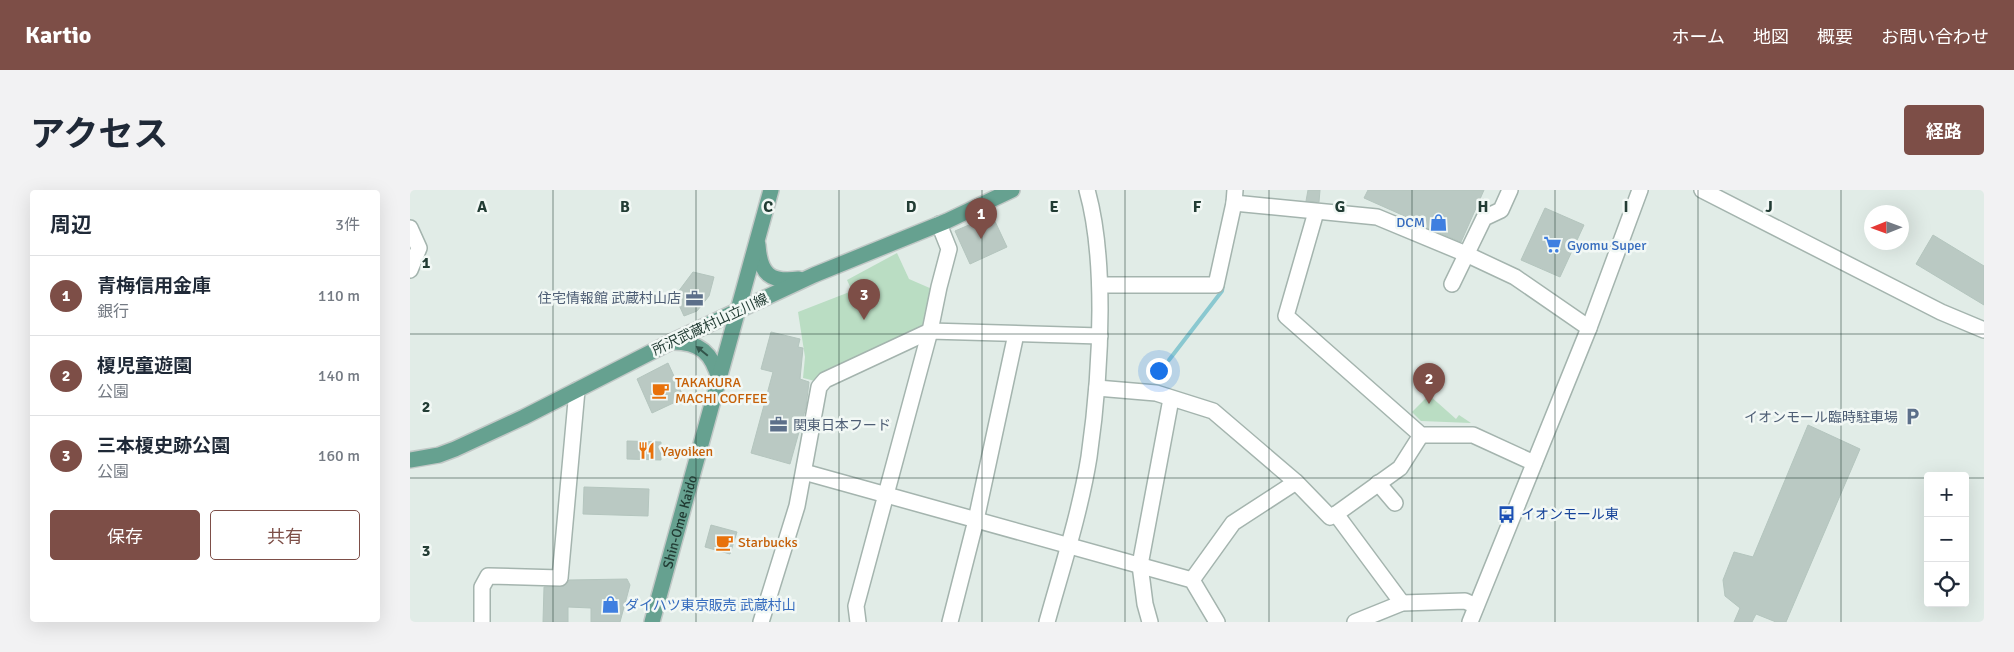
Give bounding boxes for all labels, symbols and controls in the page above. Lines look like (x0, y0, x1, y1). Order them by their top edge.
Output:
text: Kartio (25, 20, 91, 50)
text: ホーム (1672, 26, 1725, 48)
text: 地図 (1753, 26, 1789, 48)
text: 概要 (1817, 26, 1853, 48)
text: お問い合わせ (1881, 26, 1989, 48)
button: 経路 (1904, 105, 1984, 155)
text: アクセス (30, 113, 168, 156)
text: A (477, 197, 488, 217)
text: B (620, 197, 630, 217)
text: C (763, 197, 773, 217)
text: D (906, 197, 917, 217)
text: E (1049, 197, 1059, 217)
text: F (1193, 197, 1202, 217)
text: G (1335, 197, 1345, 217)
text: H (1478, 197, 1488, 217)
text: I (1623, 197, 1629, 217)
text: J (1765, 197, 1773, 217)
pin: 1 (965, 198, 997, 239)
north arrow (1864, 205, 1909, 250)
text: 周辺 (50, 212, 92, 238)
shop icon: DCM (1429, 212, 1449, 232)
place label: DCM (1396, 214, 1425, 231)
text: 3件 (335, 215, 360, 235)
supermarket icon: Gyomu Super (1543, 235, 1563, 255)
place label: Gyomu Super (1567, 237, 1647, 254)
text: 1 (422, 253, 431, 273)
text: 青梅信用金庫 (97, 274, 211, 298)
pin: 3 (848, 279, 880, 320)
text: 1 (62, 286, 70, 306)
text: 110 m (318, 286, 360, 306)
office icon: 住宅情報館 武蔵村山店 (685, 288, 705, 308)
place label: 住宅情報館 武蔵村山店 (538, 290, 681, 307)
street label: 所沢武蔵村山立川線 (650, 290, 771, 359)
text: 銀行 (97, 302, 129, 322)
one-way arrow (697, 345, 709, 357)
text: 榎児童遊園 (97, 354, 192, 378)
your location (1146, 358, 1172, 384)
pin: 2 (1413, 363, 1445, 404)
text: 2 (62, 366, 70, 386)
text: 140 m (318, 366, 360, 386)
place label: TAKAKURA MACHI COFFEE (675, 374, 768, 407)
cafe icon: TAKAKURA MACHI COFFEE (651, 380, 671, 400)
text: 公園 (97, 382, 129, 402)
text: 2 (422, 397, 430, 417)
parking icon: イオンモール臨時駐車場 (1902, 407, 1922, 427)
place label: イオンモール臨時駐車場 (1744, 409, 1898, 426)
office icon: 関東日本フード (769, 415, 789, 435)
place label: 関東日本フード (793, 417, 891, 434)
text: 三本榎史跡公園 (97, 434, 230, 458)
restaurant icon: Yayoiken (637, 441, 657, 461)
place label: Yayoiken (661, 443, 713, 460)
text: 3 (62, 446, 70, 466)
text: 160 m (318, 446, 360, 466)
text: 公園 (97, 462, 129, 482)
map controls (1924, 472, 1969, 607)
button: + (1924, 472, 1969, 517)
street label: Shin-Ome Kaido (659, 473, 701, 571)
bus stop icon: イオンモール東 (1497, 504, 1517, 524)
place label: イオンモール東 (1521, 506, 1619, 523)
button: 保存 (50, 510, 200, 560)
button: 共有 (210, 510, 360, 560)
button: − (1924, 517, 1969, 562)
cafe icon: Starbucks (714, 532, 734, 552)
place label: Starbucks (738, 534, 798, 551)
text: 3 (422, 541, 430, 561)
button: locate (1924, 562, 1969, 607)
shop icon: ダイハツ東京販売 武蔵村山 (601, 595, 621, 615)
place label: ダイハツ東京販売 武蔵村山 (625, 597, 796, 614)

